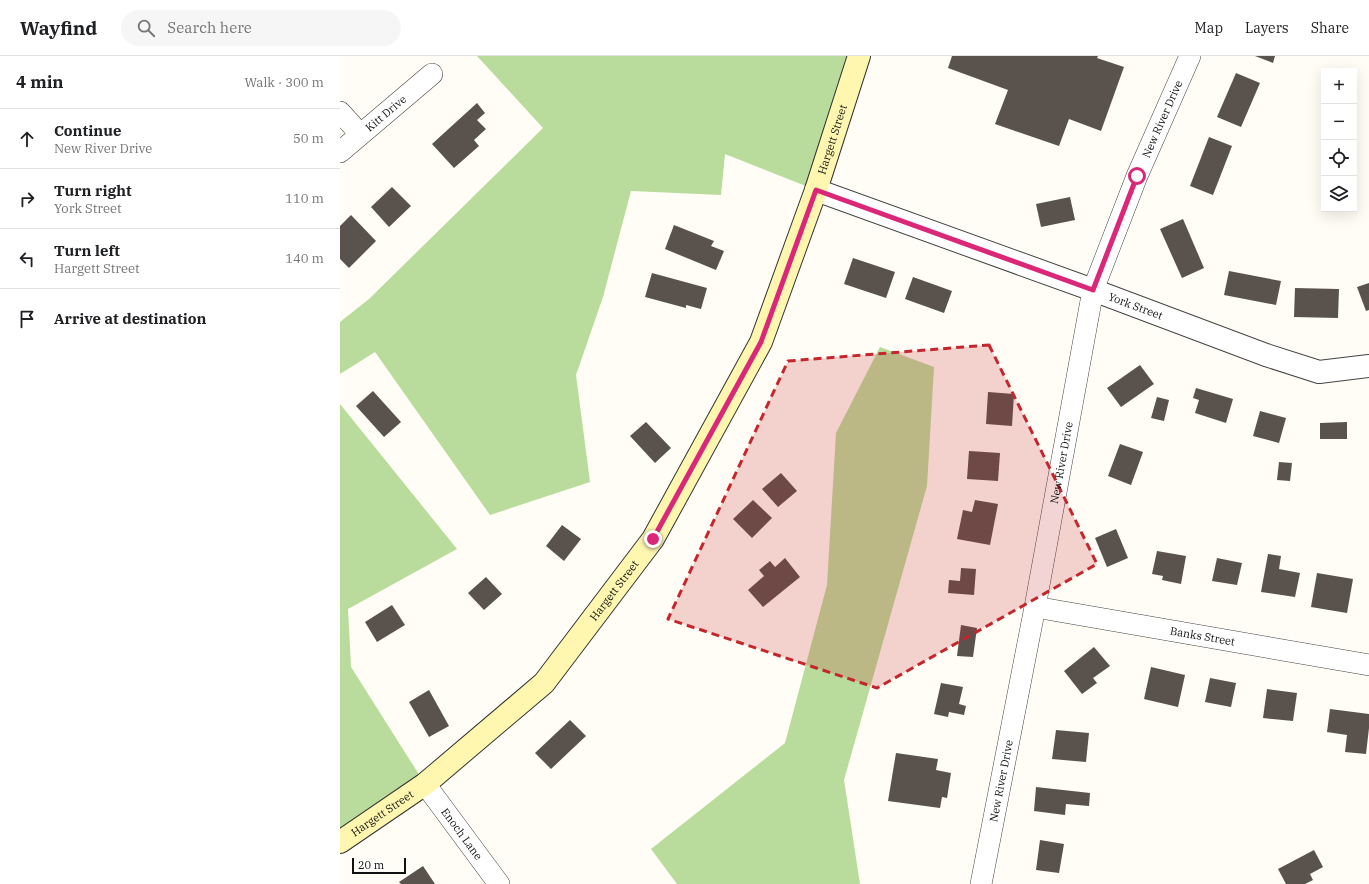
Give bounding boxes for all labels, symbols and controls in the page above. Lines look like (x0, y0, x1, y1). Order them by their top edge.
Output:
search box (121, 10, 401, 46)
text: Wayfind (20, 16, 97, 40)
icon: search (135, 17, 157, 39)
text: Search here (167, 18, 252, 37)
text: Map (1195, 19, 1223, 37)
text: Layers (1245, 19, 1289, 37)
text: Share (1311, 19, 1349, 37)
map controls (1321, 68, 1357, 212)
button: + (1321, 68, 1357, 104)
text: 4 min (16, 71, 64, 93)
text: Walk · 300 m (245, 74, 324, 91)
street label: New River Drive (1139, 78, 1185, 160)
street label: Kitt Drive (362, 92, 409, 134)
street label: Hargett Street (814, 103, 850, 176)
button: − (1321, 104, 1357, 140)
text: Continue (54, 121, 121, 140)
icon: ahead (16, 128, 38, 150)
text: 50 m (293, 130, 324, 147)
text: New River Drive (54, 140, 152, 157)
button: locate (1321, 140, 1357, 176)
route start (1128, 167, 1146, 185)
button: layers (1321, 176, 1357, 212)
text: Turn right (54, 181, 132, 200)
icon: right (16, 188, 38, 210)
text: 110 m (285, 190, 324, 207)
text: York Street (54, 200, 122, 217)
text: Turn left (54, 241, 120, 260)
icon: left (16, 248, 38, 270)
text: 140 m (285, 250, 324, 267)
text: Hargett Street (54, 260, 140, 277)
street label: York Street (1106, 289, 1165, 323)
icon: arrive (16, 308, 38, 330)
text: Arrive at destination (54, 309, 206, 328)
street label: New River Drive (1047, 420, 1076, 505)
route end (644, 530, 662, 548)
street label: Hargett Street (587, 557, 642, 624)
street label: Banks Street (1169, 624, 1236, 649)
street label: New River Drive (986, 739, 1016, 823)
street label: Hargett Street (348, 787, 416, 839)
street label: Enoch Lane (438, 805, 486, 863)
scale bar (352, 856, 406, 875)
text: 20 m (358, 858, 384, 872)

